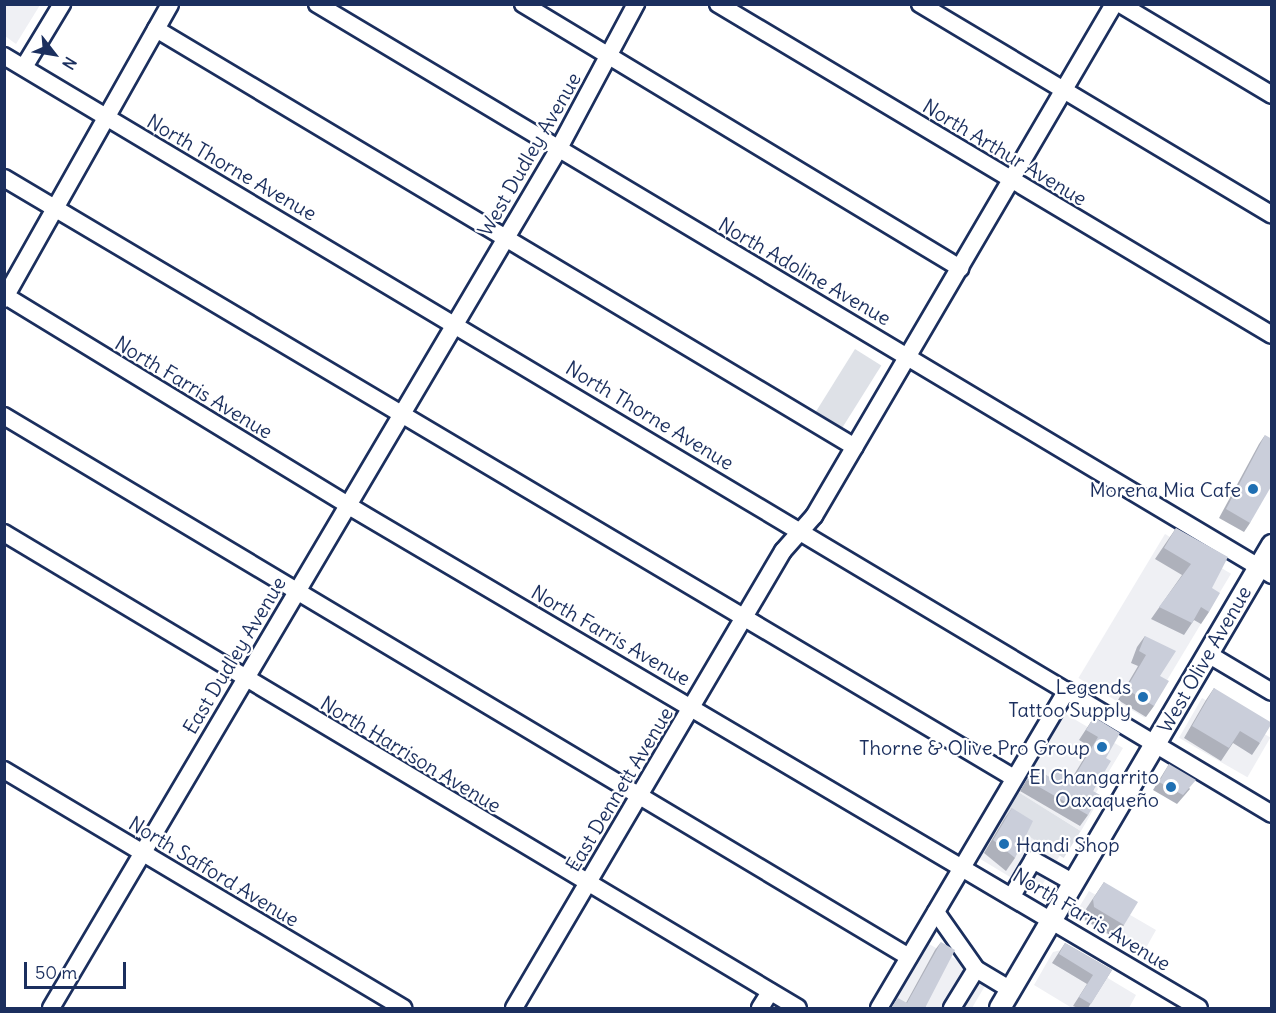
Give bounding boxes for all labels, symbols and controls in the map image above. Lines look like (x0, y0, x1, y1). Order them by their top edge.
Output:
north arrow (24, 24, 84, 84)
text: N (58, 53, 81, 73)
street label: West Dudley Avenue (472, 68, 586, 240)
street label: North Arthur Avenue (919, 94, 1091, 210)
street label: North Thorne Avenue (143, 109, 321, 225)
street label: North Adoline Avenue (715, 212, 895, 330)
street label: North Farris Avenue (111, 330, 277, 444)
street label: North Thorne Avenue (562, 355, 738, 475)
place label: Morena Mia Cafe (1090, 477, 1241, 501)
marker: Morena Mia Cafe (1246, 482, 1260, 496)
street label: East Dudley Avenue (178, 572, 290, 738)
street label: North Farris Avenue (527, 580, 695, 690)
street label: West Olive Avenue (1152, 581, 1256, 737)
place label: Legends Tattoo Supply (1008, 674, 1131, 721)
marker: Legends Tattoo Supply (1136, 690, 1150, 704)
street label: North Harrison Avenue (316, 691, 506, 817)
street label: East Dennett Avenue (560, 702, 678, 876)
place label: Thorne & Olive Pro Group (859, 735, 1090, 759)
marker: Thorne & Olive Pro Group (1095, 740, 1109, 754)
place label: El Changarrito Oaxaqueño (1029, 764, 1159, 811)
marker: El Changarrito Oaxaqueño (1164, 780, 1178, 794)
street label: North Safford Avenue (125, 811, 303, 931)
place label: Handi Shop (1016, 832, 1120, 856)
marker: Handi Shop (997, 837, 1011, 851)
street label: North Farris Avenue (1009, 862, 1175, 976)
scale bar (27, 950, 129, 988)
text: 50 m (35, 961, 77, 984)

